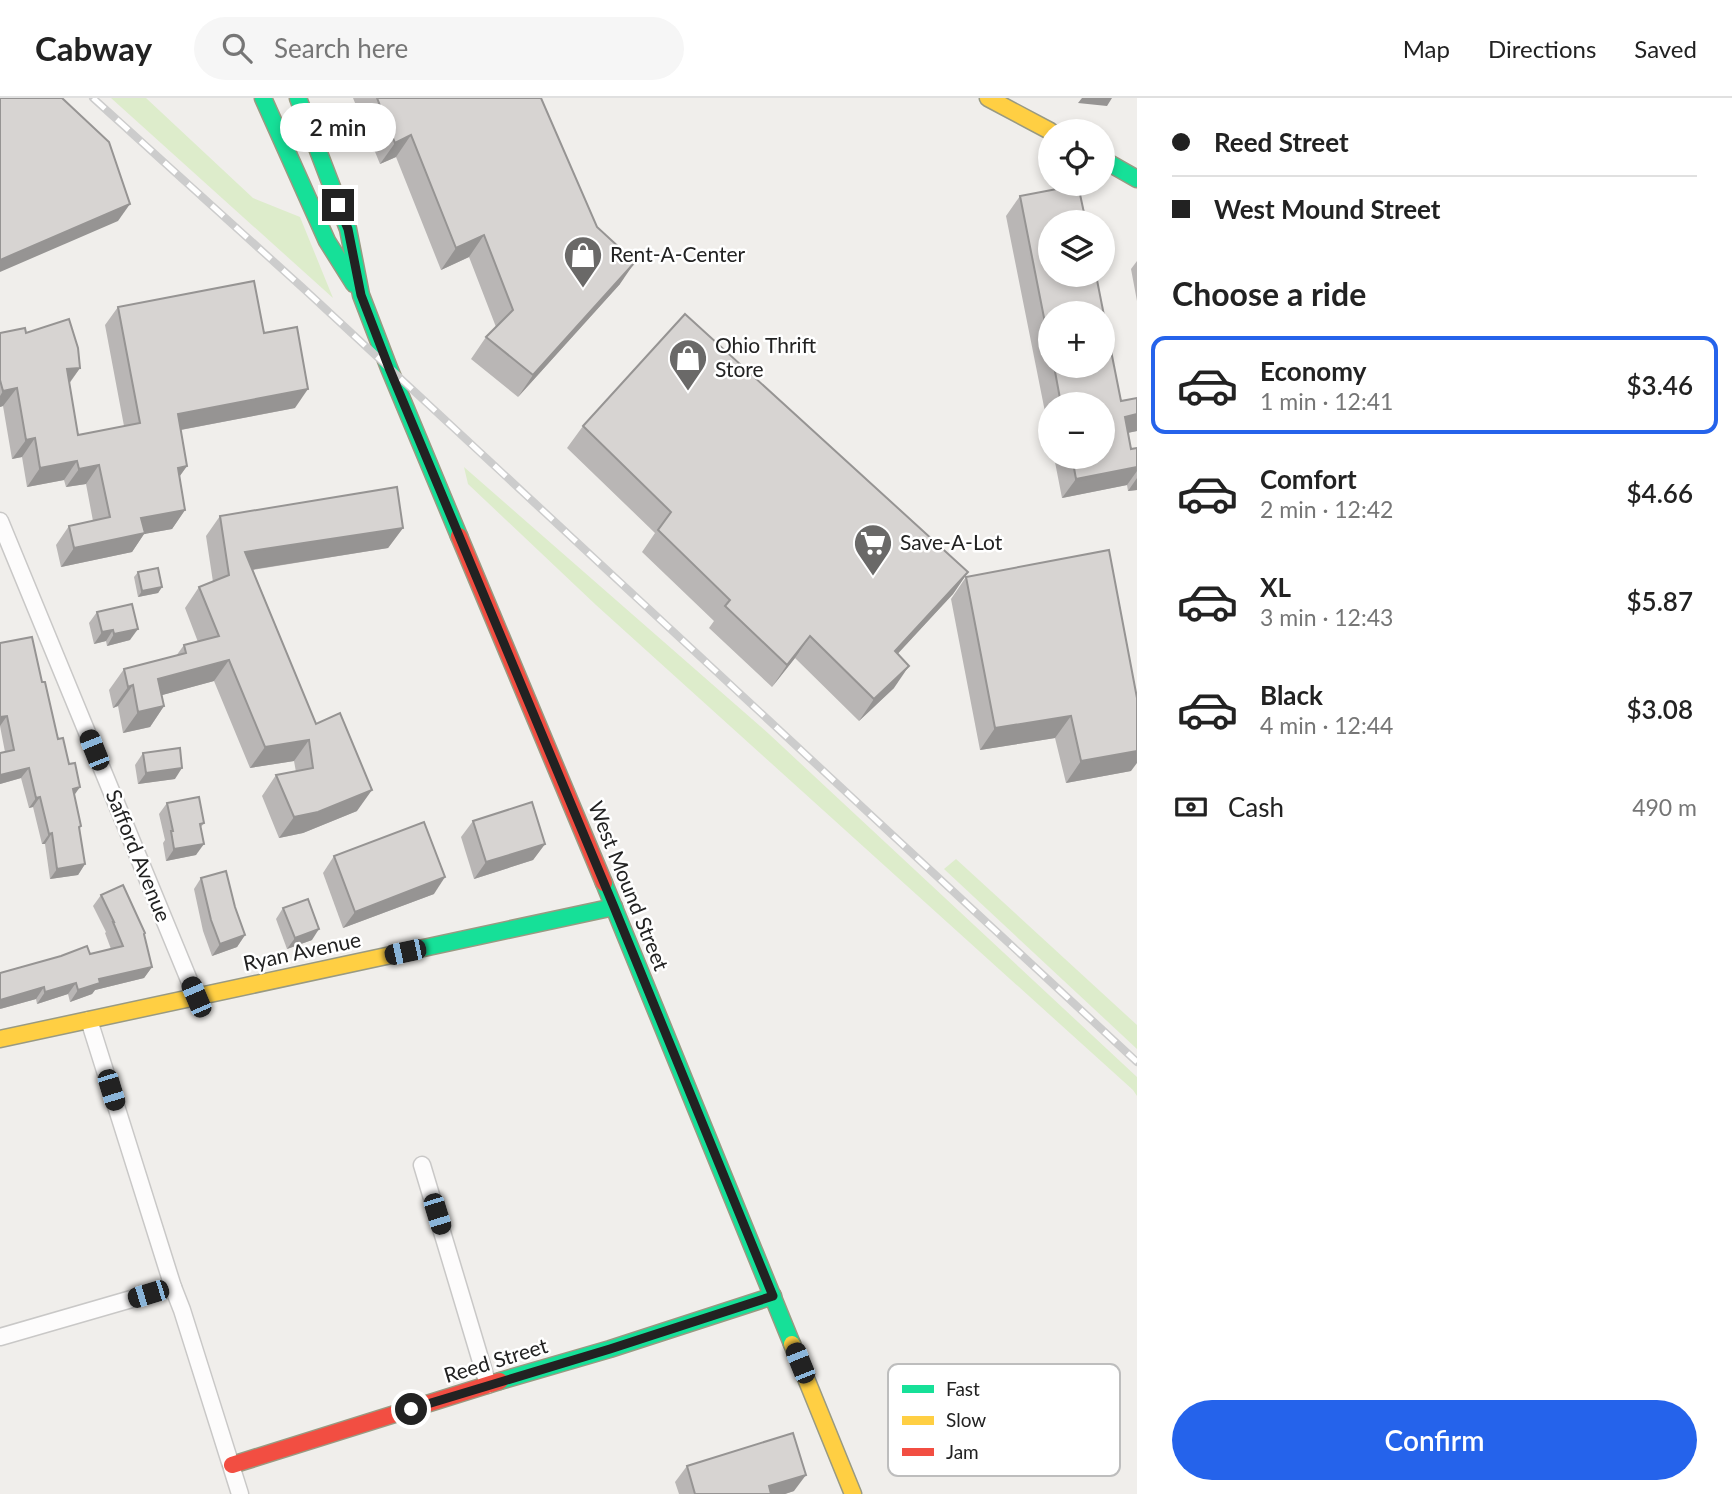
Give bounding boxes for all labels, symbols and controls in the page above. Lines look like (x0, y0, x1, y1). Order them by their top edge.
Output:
search box (194, 17, 684, 80)
text: Cabway (35, 28, 152, 68)
icon: search (218, 29, 256, 67)
text: Search here (274, 32, 408, 64)
text: Map (1403, 34, 1450, 63)
text: Directions (1488, 34, 1596, 63)
text: Saved (1634, 34, 1697, 63)
callout: 2 min (280, 104, 396, 153)
text: 2 min (310, 113, 366, 141)
map controls (1038, 119, 1115, 469)
button: locate (1038, 119, 1115, 196)
text: Reed Street (1214, 126, 1349, 158)
route end (322, 189, 354, 221)
text: West Mound Street (1214, 193, 1441, 225)
button: layers (1038, 210, 1115, 287)
shop icon: Rent-A-Center (562, 234, 604, 289)
place label: Rent-A-Center (610, 241, 746, 266)
text: Choose a ride (1172, 274, 1366, 313)
button: + (1038, 301, 1115, 378)
place label: Ohio Thrift Store (715, 332, 817, 381)
shop icon: Ohio Thrift Store (667, 337, 709, 392)
icon: car (1176, 354, 1239, 417)
text: Economy (1260, 355, 1366, 387)
text: $3.46 (1627, 369, 1693, 401)
text: 1 min · 12:41 (1260, 387, 1393, 415)
button: − (1038, 392, 1115, 469)
icon: car (1176, 462, 1239, 525)
text: Comfort (1260, 463, 1357, 495)
text: $4.66 (1627, 477, 1693, 509)
text: 2 min · 12:42 (1260, 495, 1393, 523)
supermarket icon: Save-A-Lot (852, 522, 894, 577)
place label: Save-A-Lot (900, 529, 1003, 554)
icon: car (1176, 570, 1239, 633)
text: XL (1260, 571, 1291, 603)
text: $5.87 (1627, 585, 1693, 617)
text: 3 min · 12:43 (1260, 603, 1393, 631)
icon: car (1176, 678, 1239, 741)
text: Black (1260, 679, 1323, 711)
text: $3.08 (1627, 693, 1693, 725)
text: 4 min · 12:44 (1260, 711, 1393, 739)
car (77, 727, 112, 773)
street label: Safford Avenue (102, 786, 177, 925)
icon: cash (1172, 788, 1210, 826)
text: Cash (1228, 791, 1284, 823)
text: 490 m (1632, 793, 1697, 821)
street label: West Mound Street (584, 797, 675, 974)
street label: Ryan Avenue (241, 926, 363, 975)
car (383, 937, 428, 967)
car (179, 974, 214, 1020)
car (95, 1067, 128, 1113)
car (421, 1191, 454, 1237)
car (125, 1278, 172, 1310)
street label: Reed Street (441, 1332, 551, 1387)
car (783, 1340, 818, 1386)
legend (888, 1364, 1120, 1476)
text: Fast (946, 1377, 980, 1400)
route start (395, 1393, 427, 1425)
button: Confirm (1172, 1400, 1697, 1480)
text: Slow (946, 1408, 986, 1431)
text: Jam (946, 1440, 979, 1463)

